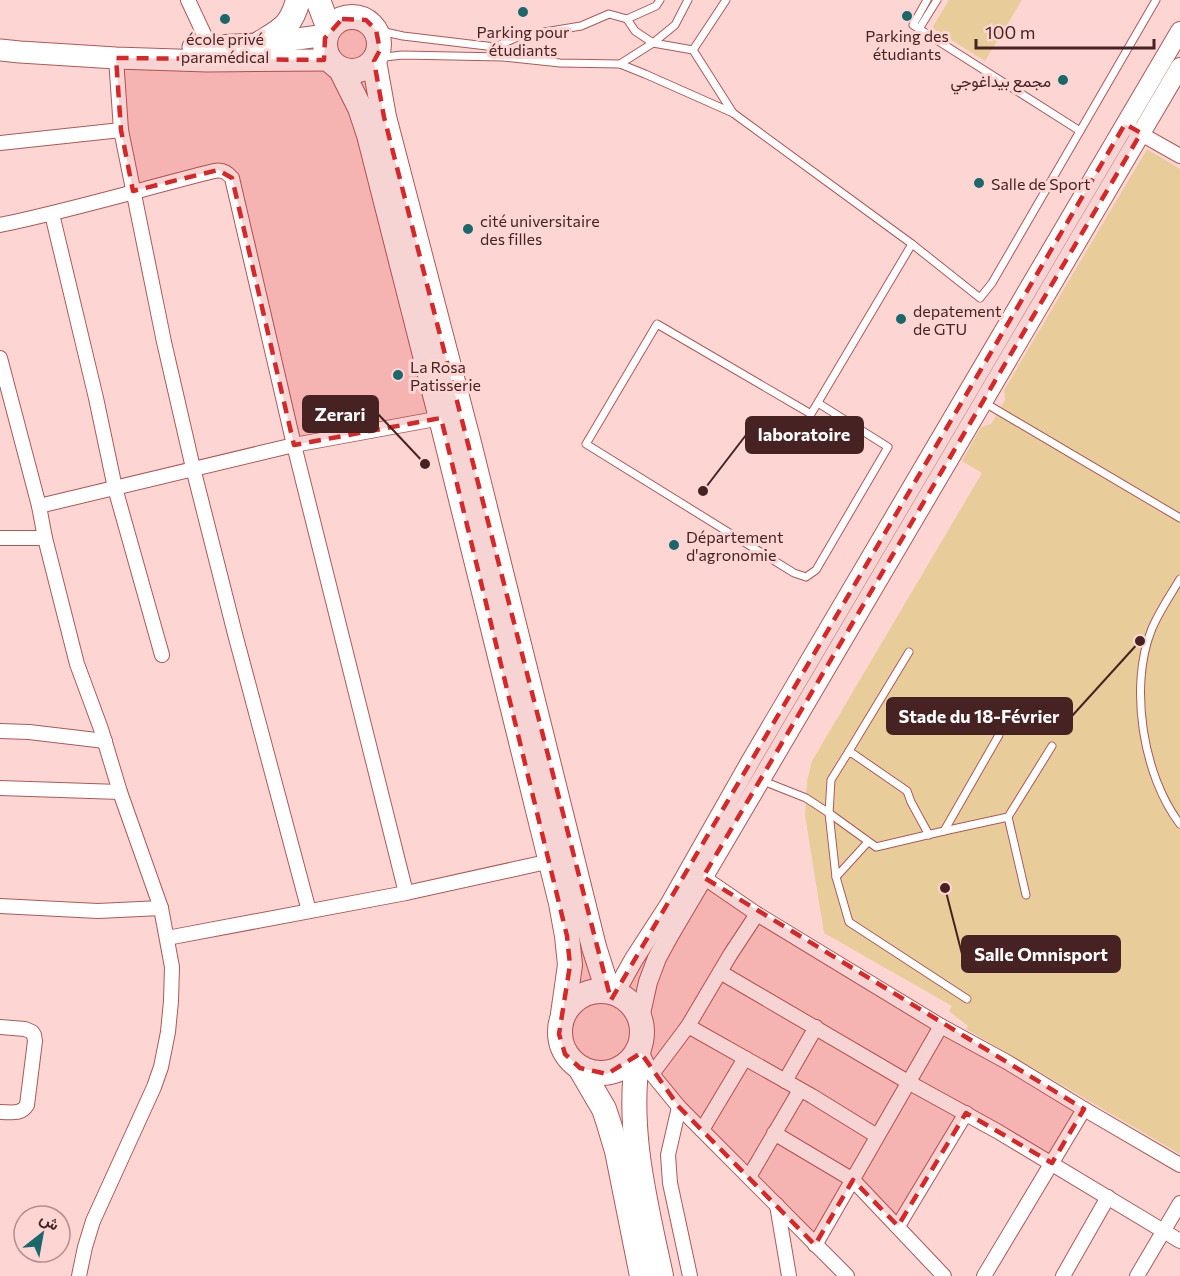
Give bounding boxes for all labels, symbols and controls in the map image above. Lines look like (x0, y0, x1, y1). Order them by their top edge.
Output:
marker: Parking pour étudiants (516, 5, 530, 19)
marker: Parking des étudiants (900, 9, 914, 23)
marker: école privé paramédical (218, 12, 232, 26)
scale bar (976, 12, 1154, 50)
text: 100 m (985, 21, 1035, 43)
place label: Parking pour étudiants (477, 22, 570, 59)
place label: Parking des étudiants (865, 26, 949, 63)
place label: école privé paramédical (181, 29, 269, 66)
place label: مجمع بيداغوجي (950, 71, 1051, 95)
marker: مجمع بيداغوجي (1056, 73, 1070, 87)
place label: Salle de Sport (991, 174, 1091, 193)
marker: Salle de Sport (972, 176, 986, 190)
place label: cité universitaire des filles (480, 211, 600, 248)
marker: cité universitaire des filles (461, 222, 475, 236)
place label: depatement de GTU (913, 301, 1002, 338)
marker: depatement de GTU (894, 312, 908, 326)
place label: La Rosa Patisserie (410, 357, 481, 394)
marker: La Rosa Patisserie (391, 368, 405, 382)
callout: Zerari (303, 396, 378, 432)
text: Zerari (314, 403, 366, 425)
callout: laboratoire (746, 417, 863, 453)
text: laboratoire (758, 423, 850, 445)
place label: Département d'agronomie (686, 527, 784, 564)
marker: Département d'agronomie (667, 538, 681, 552)
callout: Stade du 18-Février (887, 698, 1072, 734)
text: Stade du 18-Février (899, 705, 1060, 727)
callout: Salle Omnisport (962, 936, 1120, 972)
text: Salle Omnisport (974, 943, 1108, 965)
north arrow (12, 1204, 72, 1264)
text: ش (36, 1208, 63, 1235)

